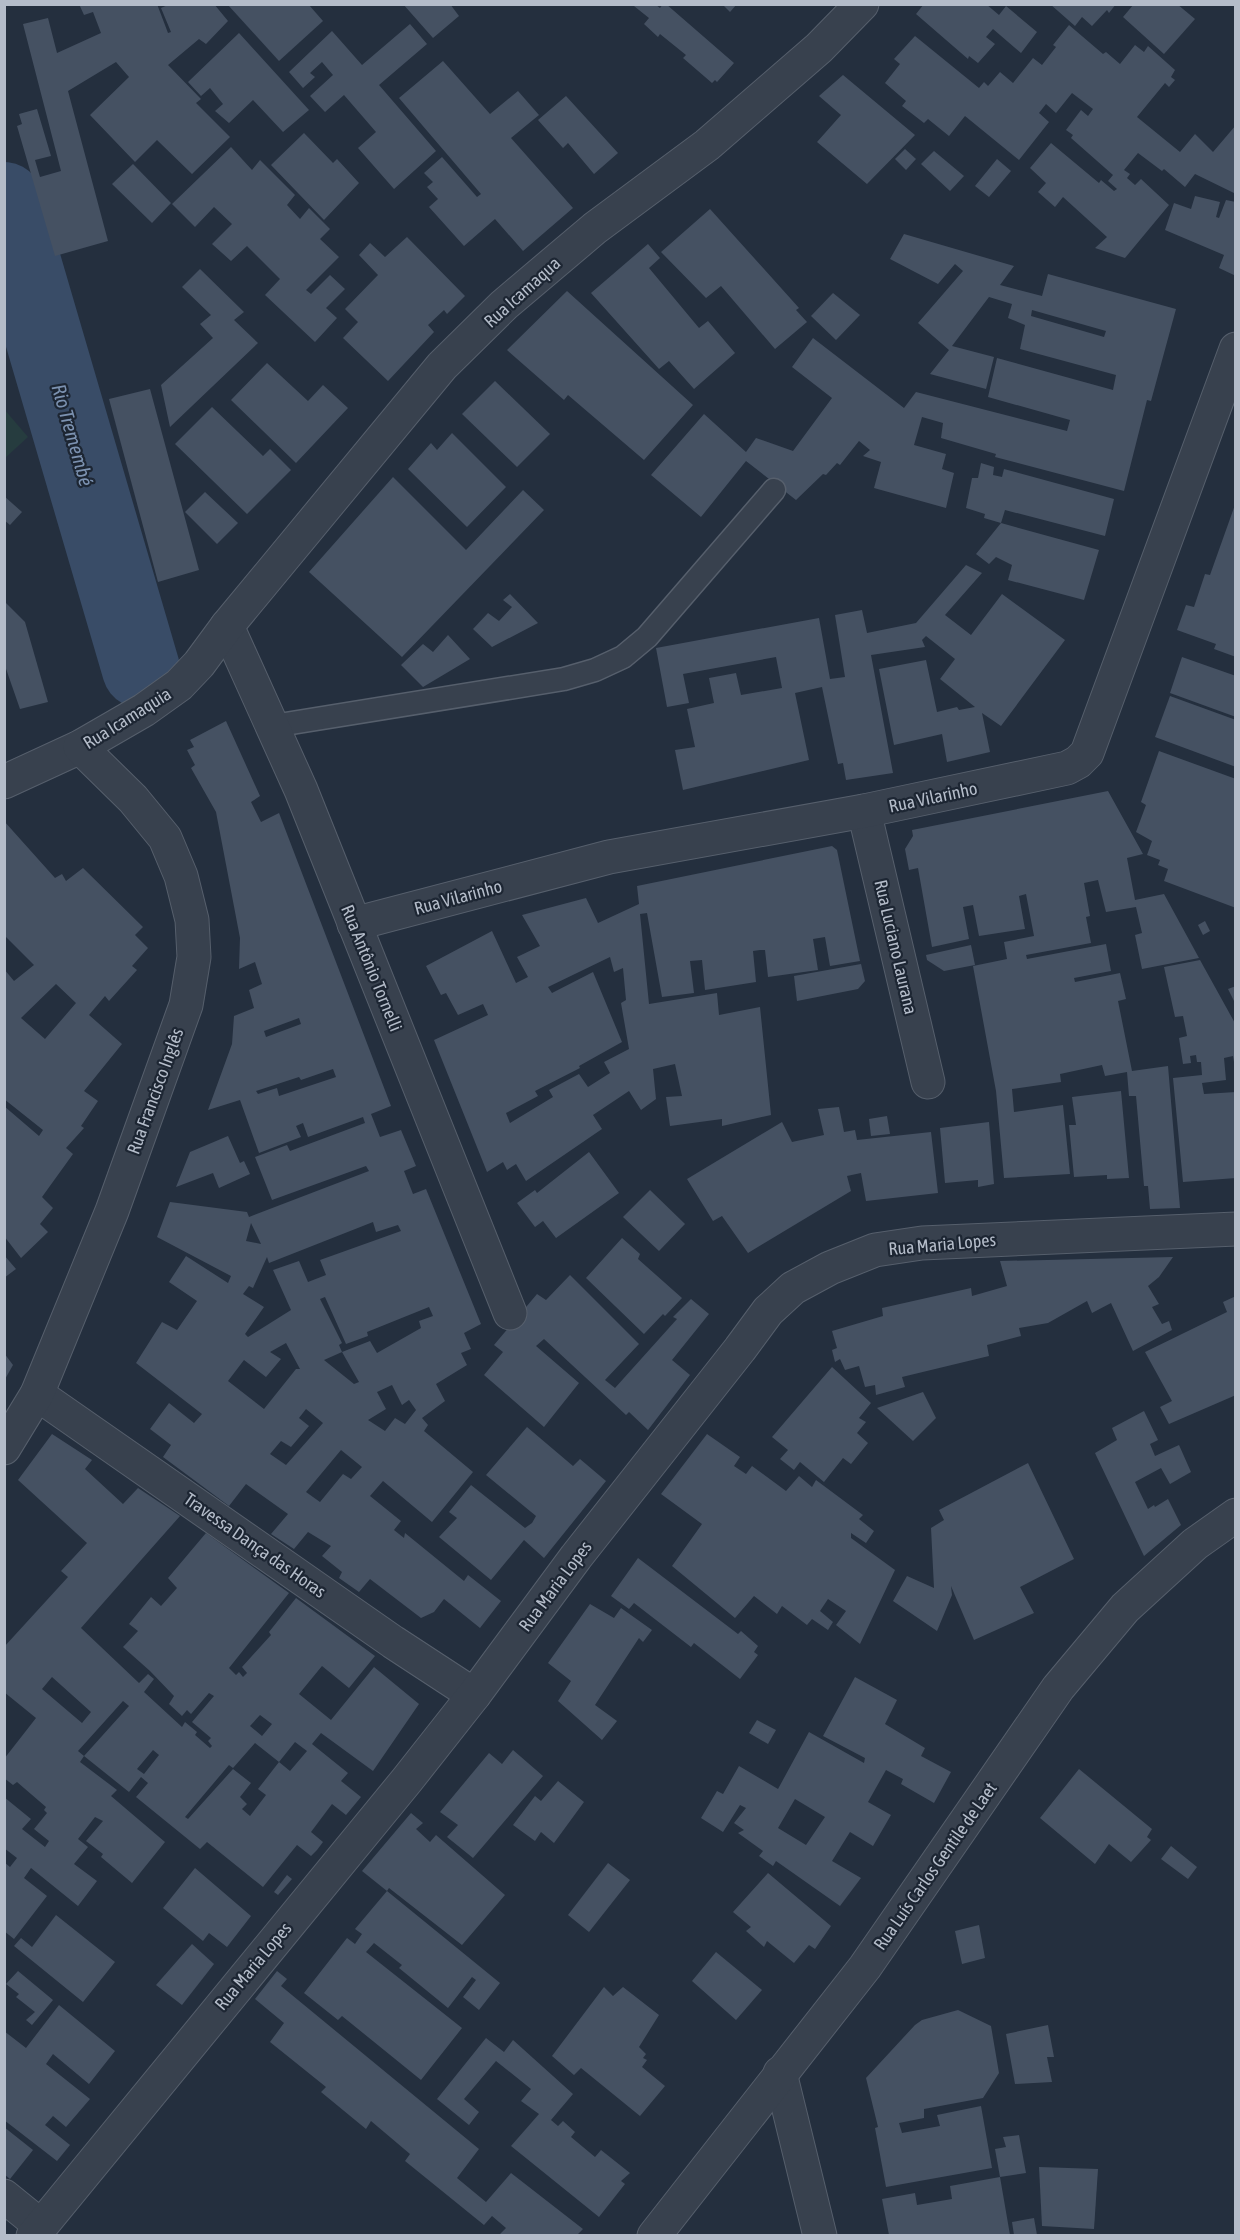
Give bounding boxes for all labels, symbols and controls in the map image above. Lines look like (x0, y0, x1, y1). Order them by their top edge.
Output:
street label: Rua Icamaqua (480, 252, 564, 332)
water label: Rio Tremembé (47, 381, 99, 489)
street label: Rua Icamaquia (79, 683, 175, 753)
street label: Rua Vilarinho (887, 777, 979, 817)
street label: Rua Vilarinho (412, 875, 504, 919)
street label: Rua Luciano Laurana (870, 878, 922, 1016)
street label: Rua Antônio Tornelli (337, 902, 407, 1034)
street label: Rua Francisco Inglês (122, 1025, 188, 1157)
street label: Rua Maria Lopes (887, 1229, 997, 1259)
street label: Travessa Dança das Horas (180, 1488, 330, 1602)
street label: Rua Maria Lopes (514, 1537, 596, 1635)
street label: Rua Luís Carlos Gentile de Laet (869, 1778, 1001, 1954)
street label: Rua Maria Lopes (210, 1918, 296, 2014)

